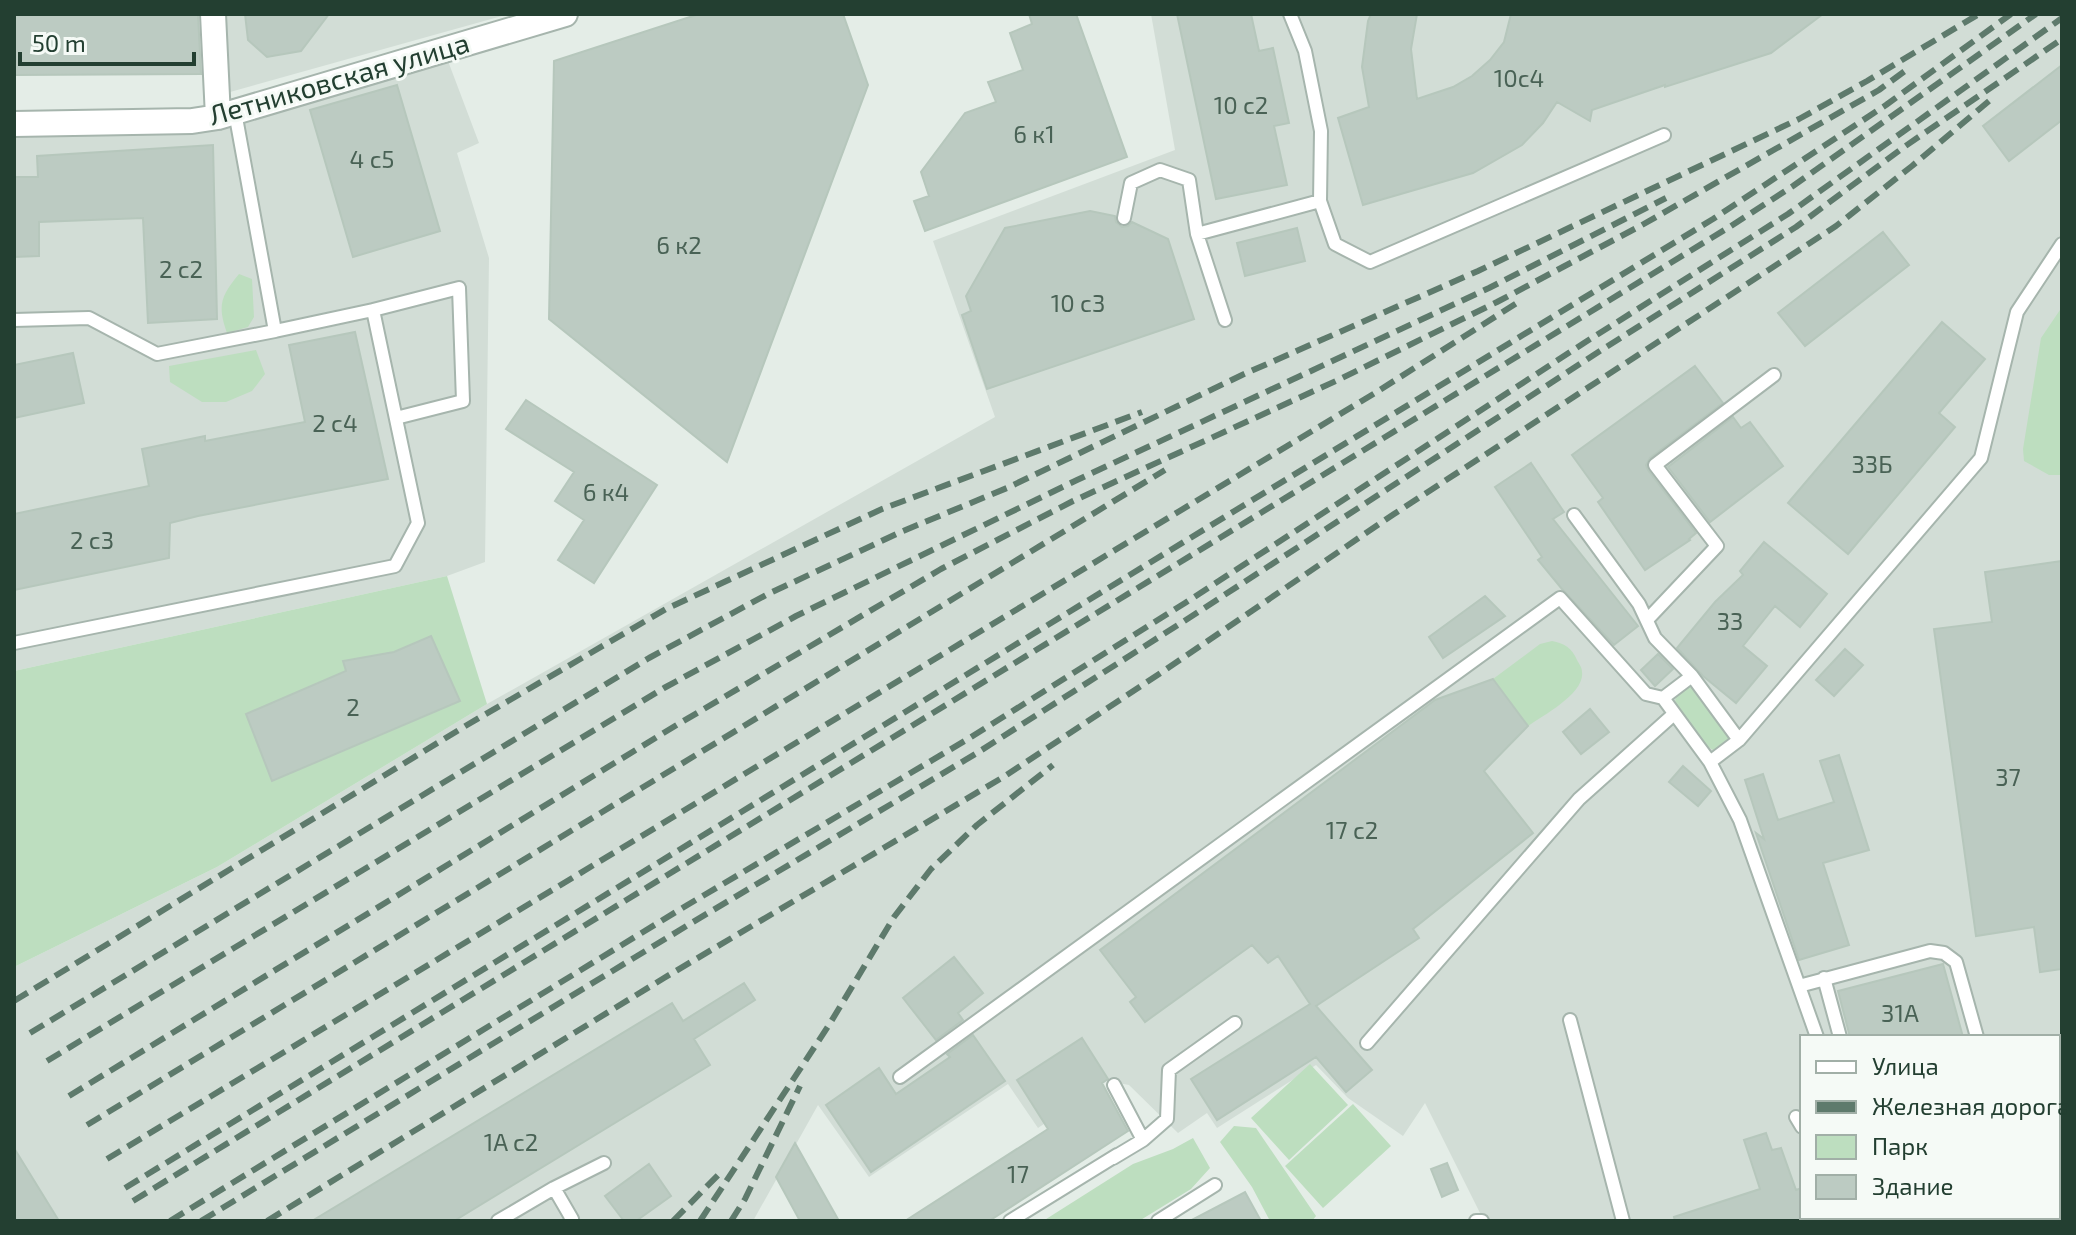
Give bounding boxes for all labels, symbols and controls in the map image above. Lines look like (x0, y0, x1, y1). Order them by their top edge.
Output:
scale bar (20, 16, 194, 66)
street label: Летниковская улица (205, 25, 473, 132)
text: 50 m (32, 28, 86, 57)
house number: 10с4 (1494, 63, 1544, 92)
house number: 10 с2 (1214, 90, 1268, 119)
house number: 6 к1 (1013, 119, 1055, 148)
house number: 4 с5 (350, 144, 394, 173)
house number: 6 к2 (656, 230, 702, 259)
house number: 2 с2 (159, 254, 203, 283)
house number: 10 с3 (1051, 288, 1105, 317)
house number: 2 с4 (312, 408, 358, 437)
house number: 33Б (1851, 449, 1893, 478)
house number: 6 к4 (583, 477, 629, 506)
house number: 2 с3 (70, 525, 114, 554)
house number: 33 (1717, 606, 1743, 635)
house number: 2 (346, 692, 360, 721)
house number: 37 (1995, 762, 2021, 791)
house number: 17 с2 (1326, 815, 1378, 844)
house number: 31А (1881, 998, 1919, 1027)
legend (1800, 1035, 2060, 1219)
text: Улица (1872, 1051, 1939, 1080)
text: Железная дорога (1872, 1091, 2070, 1120)
house number: 1A c2 (484, 1127, 538, 1156)
text: Парк (1872, 1131, 1928, 1160)
house number: 17 (1007, 1159, 1029, 1188)
text: Здание (1872, 1171, 1954, 1200)

